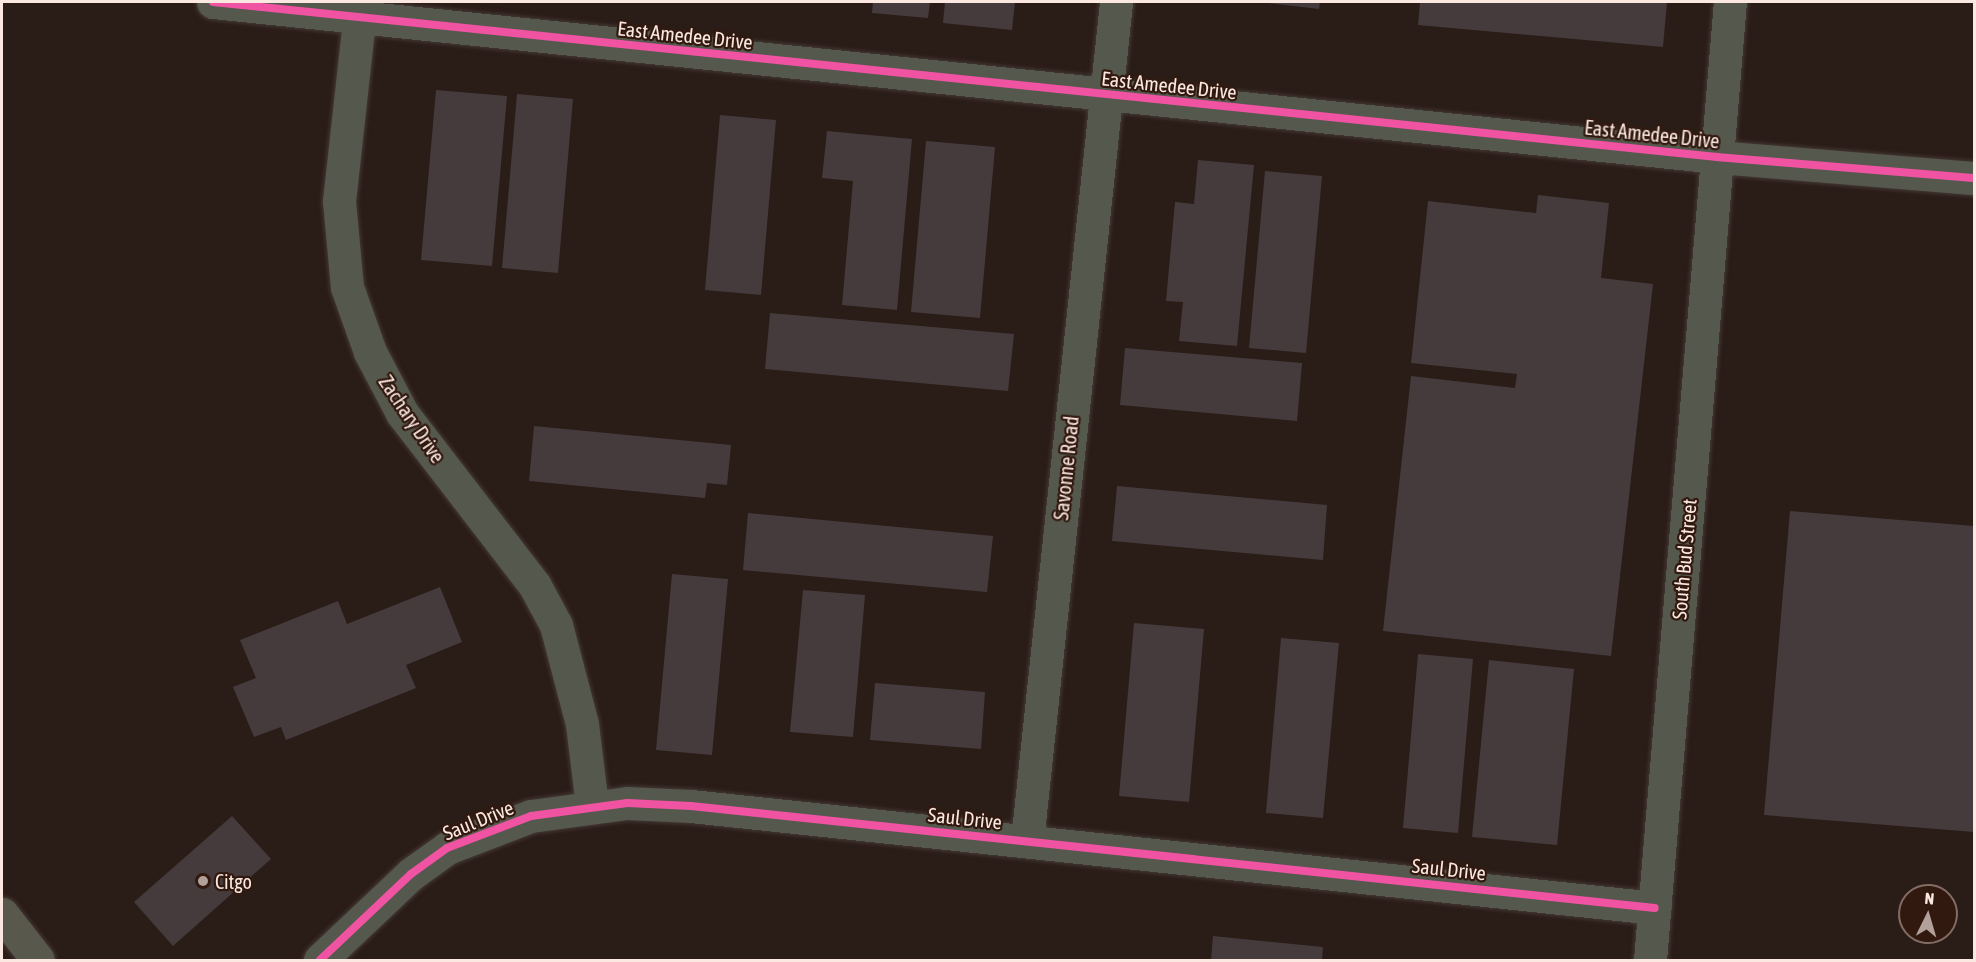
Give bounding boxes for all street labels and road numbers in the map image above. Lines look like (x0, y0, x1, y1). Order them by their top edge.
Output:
street label: East Amedee Drive (616, 16, 754, 54)
street label: East Amedee Drive (1100, 66, 1238, 104)
street label: East Amedee Drive (1583, 115, 1721, 153)
street label: Zachary Drive (374, 371, 450, 467)
street label: Savonne Road (1049, 415, 1083, 521)
street label: South Bud Street (1667, 498, 1701, 620)
street label: Saul Drive (439, 795, 517, 845)
street label: Saul Drive (927, 802, 1003, 834)
street label: Saul Drive (1411, 853, 1487, 885)

